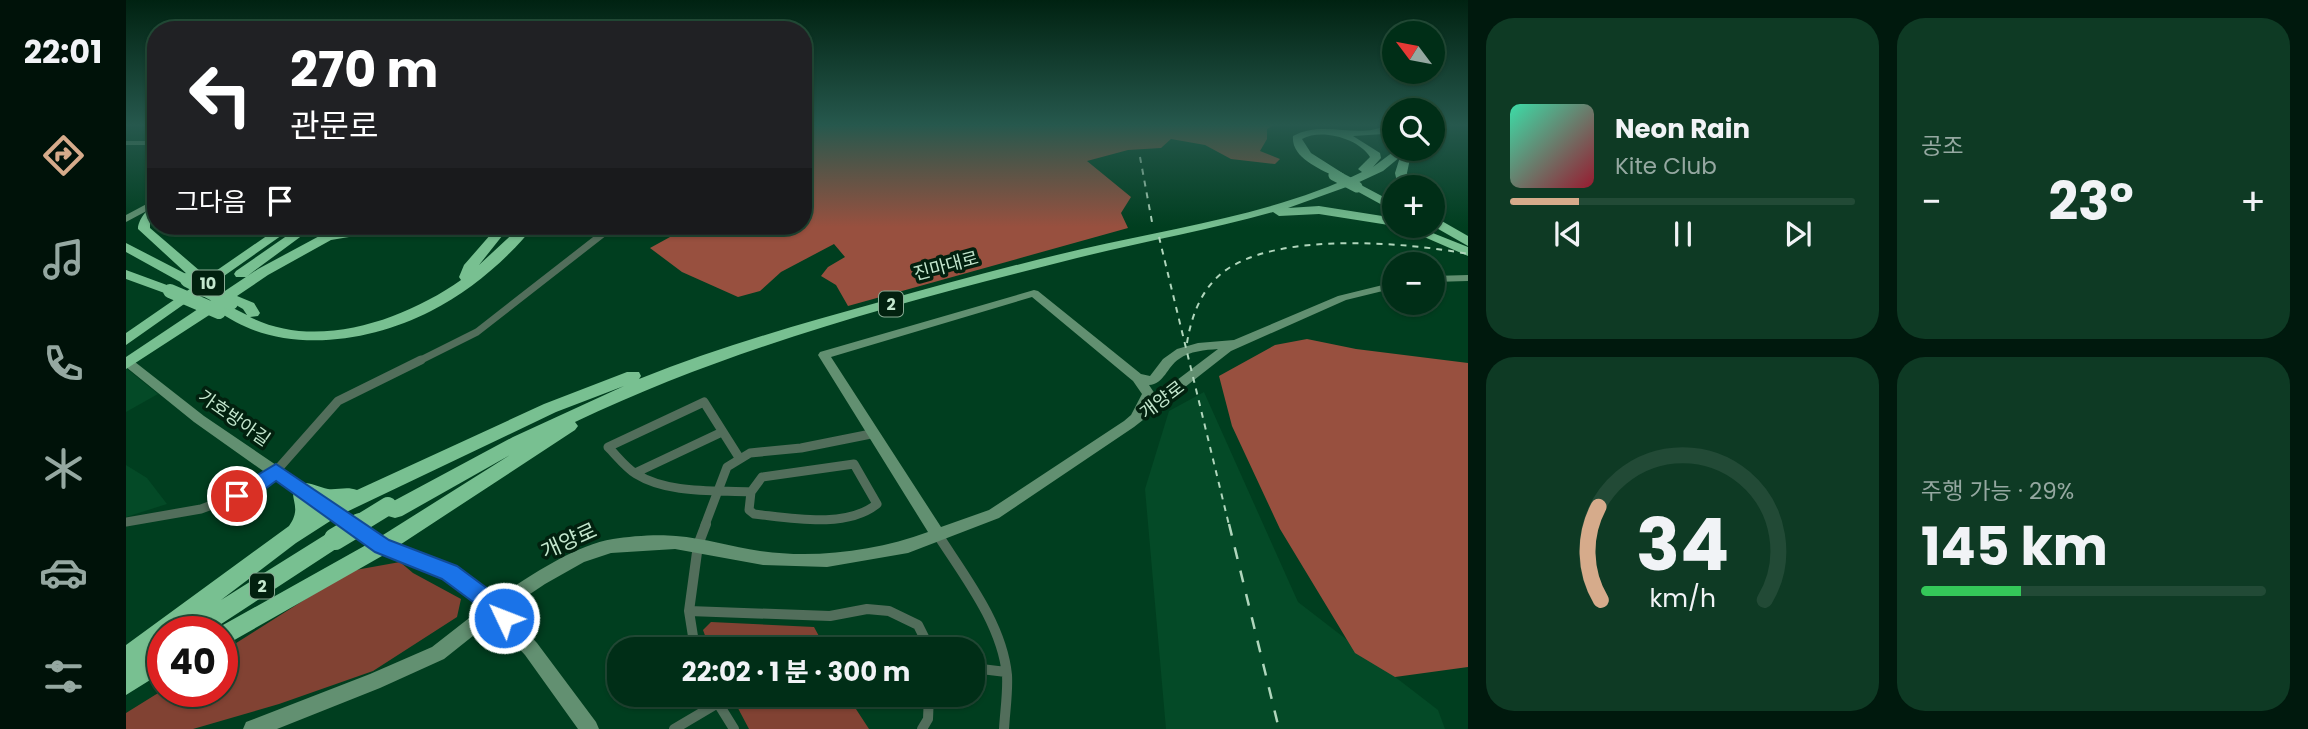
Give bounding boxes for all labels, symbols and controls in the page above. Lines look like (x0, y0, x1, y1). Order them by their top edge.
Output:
north arrow (1382, 21, 1446, 84)
map controls (1382, 21, 1445, 315)
text: 22:01 (24, 29, 102, 74)
text: 270 m (290, 36, 438, 104)
icon: left (175, 49, 266, 140)
button: search (1382, 98, 1445, 161)
text: 관문로 (290, 103, 378, 148)
text: Neon Rain (1615, 111, 1750, 147)
text: 공조 (1921, 130, 1963, 162)
icon: directions (39, 131, 88, 180)
text: Kite Club (1615, 150, 1717, 182)
text: 23° (2048, 165, 2134, 238)
button: + (1382, 175, 1445, 238)
text: − (1921, 175, 1942, 228)
text: + (2240, 175, 2266, 228)
icon: arrive (261, 182, 299, 220)
text: 그다음 (175, 184, 247, 220)
icon: previous (1549, 215, 1587, 253)
icon: pause (1664, 215, 1702, 253)
icon: next (1779, 215, 1817, 253)
icon: music (39, 235, 88, 284)
street label: 진마대로 (911, 245, 981, 286)
button: − (1382, 252, 1445, 315)
road number: 10 (192, 270, 224, 296)
road number: 2 (879, 292, 903, 316)
icon: phone (39, 339, 88, 388)
street label: 개양로 (1134, 375, 1189, 425)
street label: 가호방아길 (193, 384, 275, 452)
icon: climate (39, 444, 88, 493)
pin (207, 466, 267, 526)
text: 주행 가능 · 29% (1921, 475, 2074, 507)
icon: arrive (218, 477, 256, 515)
text: 34 (1636, 494, 1729, 595)
text: 145 km (1921, 510, 2108, 583)
street label: 개양로 (536, 516, 601, 566)
icon: car (39, 548, 88, 597)
road number: 2 (250, 573, 274, 598)
position arrow (467, 581, 541, 655)
text: km/h (1649, 581, 1716, 616)
speed limit sign: 40 (147, 616, 238, 707)
icon: filters (39, 652, 88, 701)
text: 22:02 · 1 분 · 300 m (682, 654, 910, 690)

